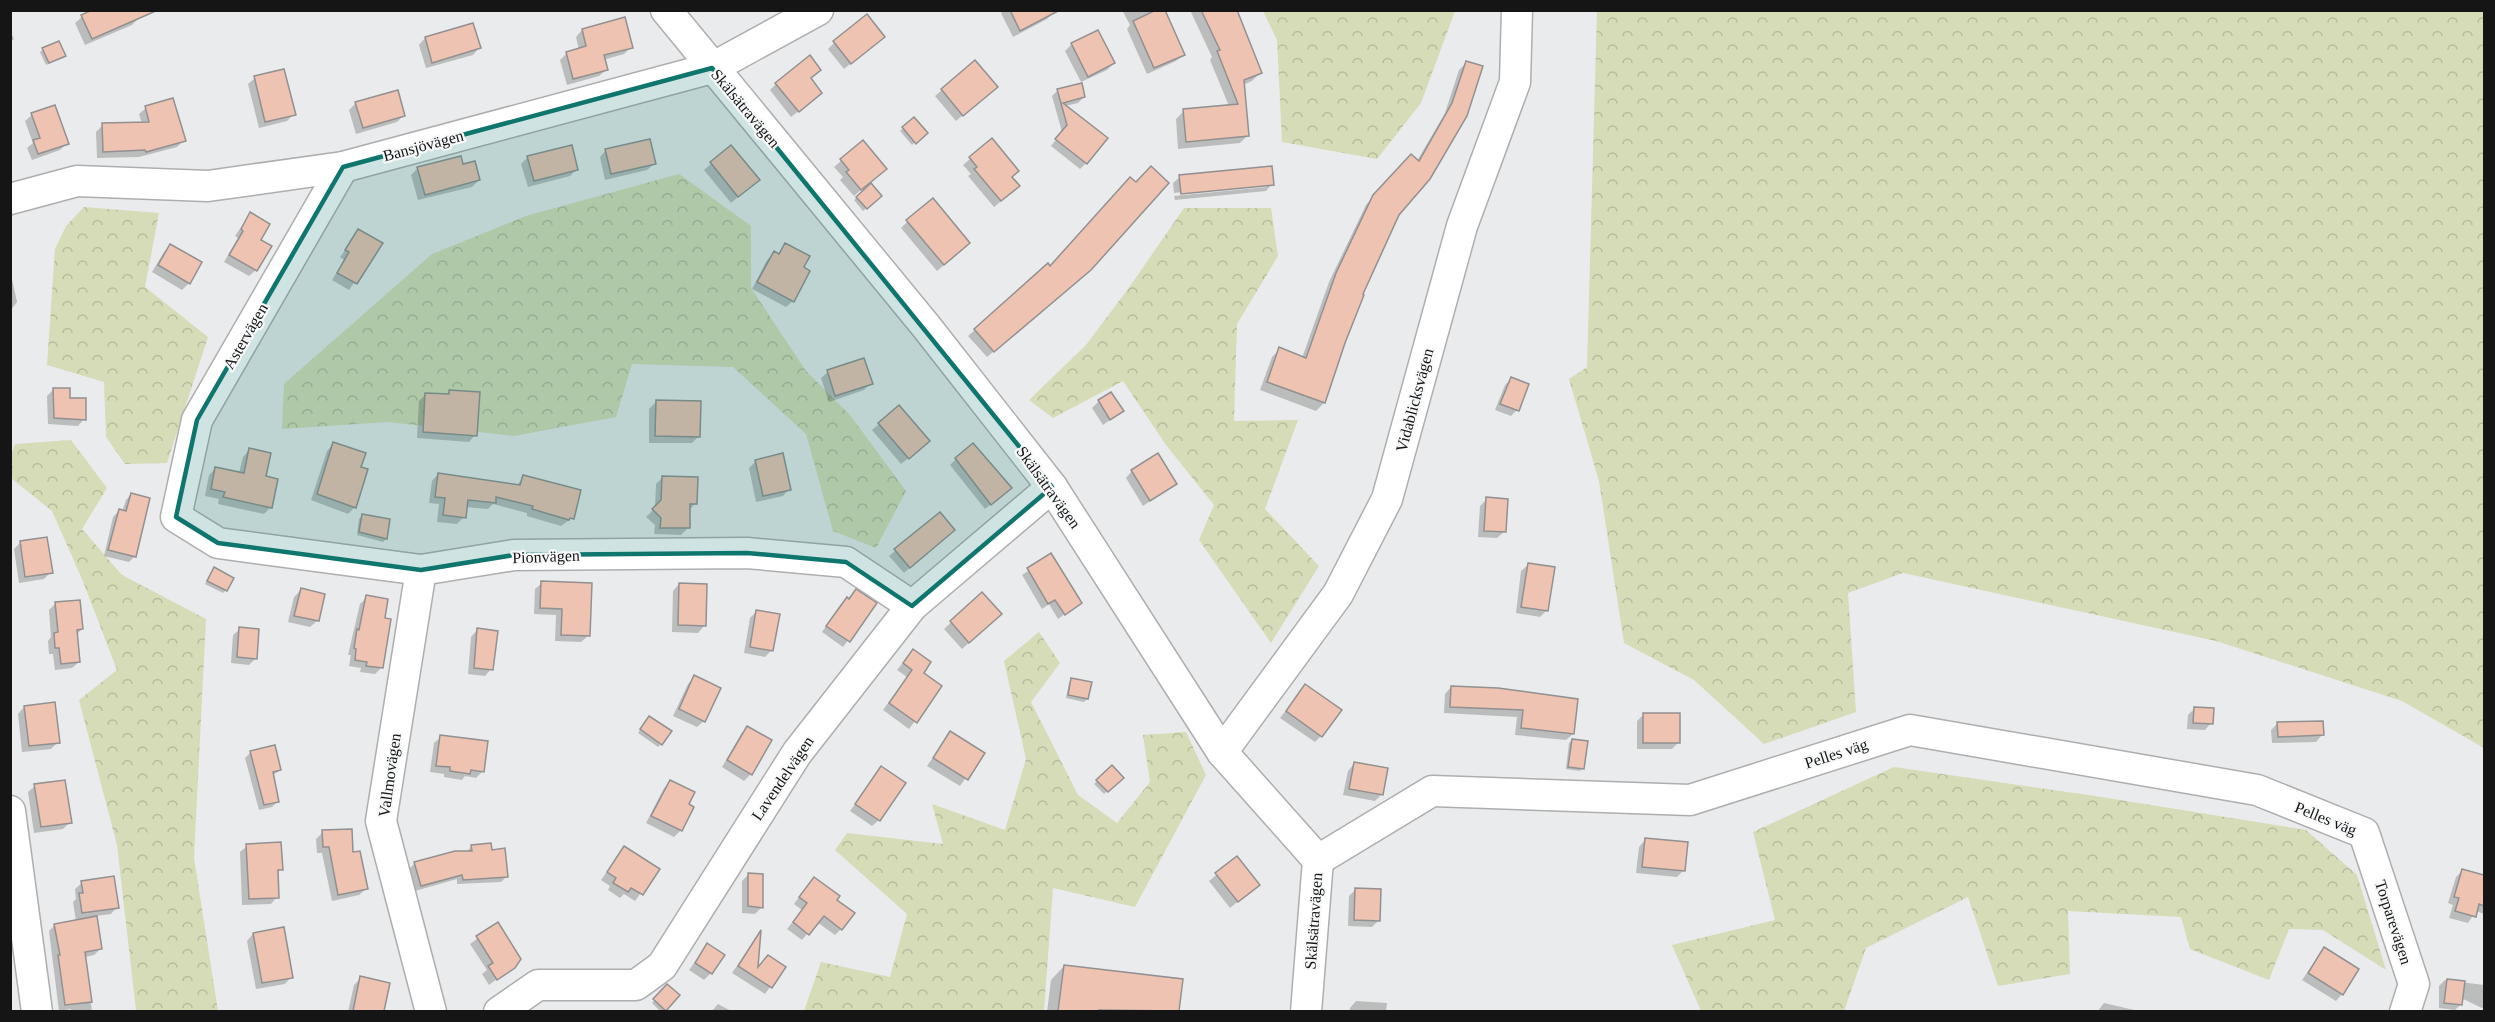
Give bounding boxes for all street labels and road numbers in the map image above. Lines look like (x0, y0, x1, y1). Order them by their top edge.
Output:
street label: Skälsätravägen (707, 66, 783, 152)
street label: Bansjövägen (381, 127, 466, 165)
street label: Astervägen (220, 300, 272, 373)
street label: Vidablicksvägen (1392, 346, 1437, 454)
street label: Skälsätravägen (1012, 443, 1084, 532)
street label: Pionvägen (512, 547, 580, 567)
street label: Vallmovägen (375, 732, 405, 818)
street label: Lavendelvägen (748, 733, 818, 824)
street label: Pelles väg (1802, 735, 1870, 773)
street label: Pelles väg (2292, 798, 2359, 840)
street label: Skälsätravägen (1302, 872, 1326, 970)
street label: Torparevägen (2371, 878, 2415, 967)

